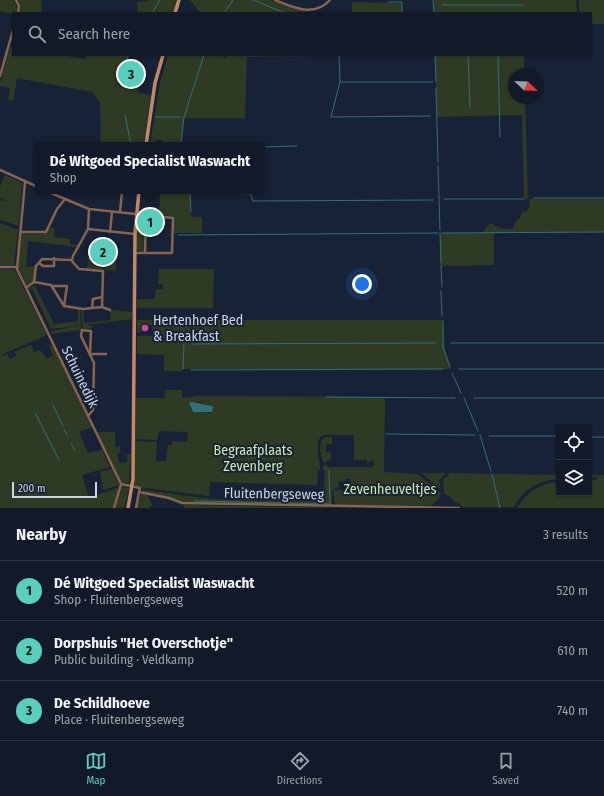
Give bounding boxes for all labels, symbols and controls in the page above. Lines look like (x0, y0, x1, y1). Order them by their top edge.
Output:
search box (12, 12, 592, 56)
icon: search (26, 23, 48, 45)
text: Search here (58, 25, 130, 43)
pin: 3 (118, 59, 144, 89)
north arrow (508, 68, 544, 104)
popup (35, 142, 265, 194)
text: Dé Witgoed Specialist Waswacht (50, 152, 250, 170)
text: Shop (50, 170, 77, 185)
pin: 1 (137, 207, 163, 237)
pin: 2 (90, 237, 116, 267)
your location (352, 274, 372, 294)
place label: Hertenhoef Bed & Breakfast (153, 312, 243, 345)
marker: Hertenhoef Bed & Breakfast (140, 323, 150, 333)
street label: Schuinedijk (58, 343, 102, 411)
map controls (556, 424, 592, 496)
button: locate (556, 424, 592, 460)
park label: Begraafplaats Zevenberg (214, 442, 292, 475)
button: layers (556, 460, 592, 496)
scale bar (12, 480, 97, 499)
park label: Zevenheuveltjes (343, 481, 437, 498)
text: 200 m (18, 482, 45, 495)
street label: Fluitenbergseweg (224, 485, 325, 503)
text: Nearby (16, 524, 67, 545)
text: 3 results (543, 527, 588, 542)
text: Dé Witgoed Specialist Waswacht (54, 574, 255, 592)
text: 1 (26, 583, 32, 598)
text: 520 m (557, 583, 588, 598)
text: Shop · Fluitenbergseweg (54, 592, 183, 607)
text: Dorpshuis "Het Overschotje" (54, 634, 233, 652)
text: 2 (26, 643, 32, 658)
text: 610 m (557, 643, 588, 658)
text: Public building · Veldkamp (54, 652, 194, 667)
text: De Schildhoeve (54, 694, 150, 712)
text: 3 (26, 703, 32, 718)
text: 740 m (557, 703, 588, 718)
text: Place · Fluitenbergseweg (54, 712, 184, 727)
tab: Map (85, 750, 107, 787)
tab: Directions (277, 750, 322, 787)
tab: Saved (492, 750, 519, 787)

